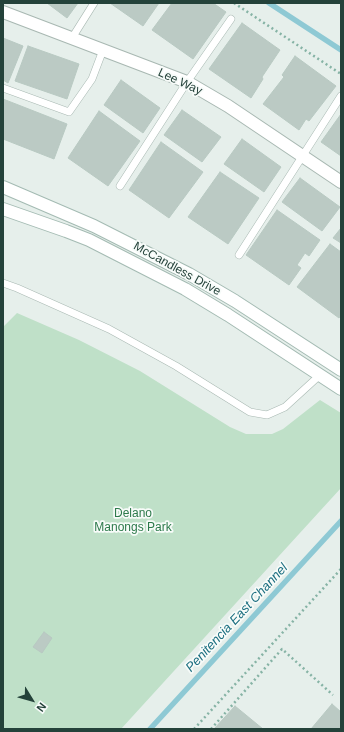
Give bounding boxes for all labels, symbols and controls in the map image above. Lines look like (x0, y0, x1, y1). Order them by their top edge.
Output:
street label: Lee Way (156, 66, 204, 98)
street label: McCandless Drive (131, 239, 223, 299)
park label: Delano Manongs Park (94, 507, 172, 535)
water label: Penitencia East Channel (183, 561, 291, 675)
north arrow (12, 680, 52, 720)
text: N (34, 700, 49, 714)

